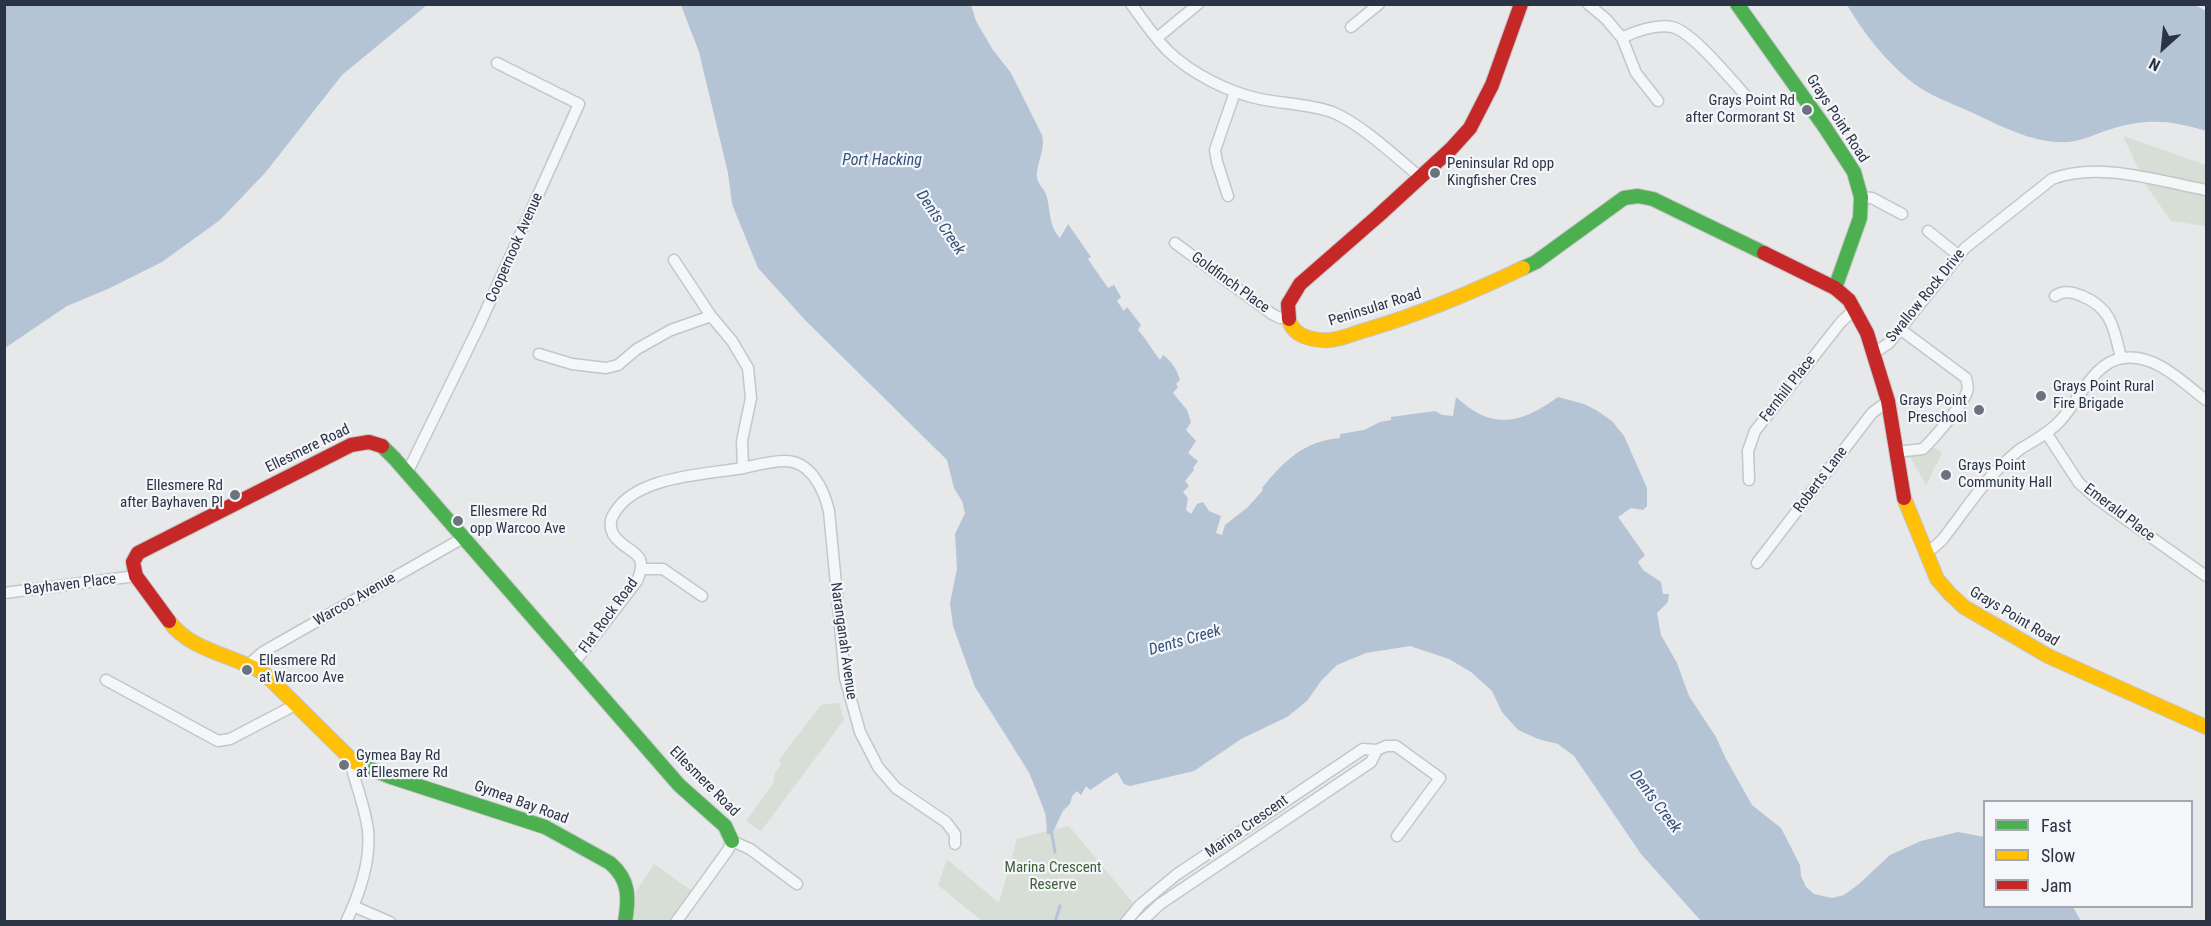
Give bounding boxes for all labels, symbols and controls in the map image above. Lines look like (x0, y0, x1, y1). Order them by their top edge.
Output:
north arrow (2133, 18, 2193, 78)
text: N (2146, 54, 2163, 75)
street label: Grays Point Road (1802, 72, 1872, 166)
place label: Grays Point Rd after Cormorant St (1685, 92, 1795, 127)
marker: Grays Point Rd after Cormorant St (1800, 103, 1814, 117)
water label: Port Hacking (842, 151, 922, 171)
place label: Peninsular Rd opp Kingfisher Cres (1447, 155, 1554, 190)
marker: Peninsular Rd opp Kingfisher Cres (1428, 166, 1442, 180)
water label: Dents Creek (911, 187, 969, 259)
street label: Coopernook Avenue (483, 190, 547, 306)
street label: Swallow Rock Drive (1883, 246, 1969, 346)
street label: Goldfinch Place (1187, 249, 1273, 317)
street label: Peninsular Road (1326, 285, 1424, 331)
street label: Fernhill Place (1756, 352, 1820, 426)
place label: Grays Point Rural Fire Brigade (2053, 378, 2154, 413)
marker: Grays Point Rural Fire Brigade (2034, 389, 2048, 403)
place label: Grays Point Preschool (1899, 392, 1967, 427)
marker: Grays Point Preschool (1972, 403, 1986, 417)
street label: Ellesmere Road (263, 421, 353, 477)
street label: Roberts Lane (1790, 443, 1852, 517)
place label: Grays Point Community Hall (1958, 457, 2052, 492)
marker: Grays Point Community Hall (1939, 468, 1953, 482)
place label: Ellesmere Rd after Bayhaven Pl (120, 477, 223, 512)
street label: Emerald Place (2080, 480, 2158, 546)
marker: Ellesmere Rd after Bayhaven Pl (228, 488, 242, 502)
place label: Ellesmere Rd opp Warcoo Ave (470, 503, 566, 538)
marker: Ellesmere Rd opp Warcoo Ave (451, 514, 465, 528)
street label: Warcoo Avenue (311, 569, 399, 631)
street label: Bayhaven Place (23, 570, 117, 600)
street label: Flat Rock Road (576, 575, 642, 657)
street label: Naranganah Avenue (826, 581, 860, 701)
street label: Grays Point Road (1966, 583, 2062, 651)
water label: Dents Creek (1147, 622, 1223, 660)
place label: Ellesmere Rd at Warcoo Ave (259, 652, 344, 687)
marker: Ellesmere Rd at Warcoo Ave (240, 663, 254, 677)
street label: Ellesmere Road (665, 743, 743, 821)
place label: Gymea Bay Rd at Ellesmere Rd (356, 747, 448, 782)
marker: Gymea Bay Rd at Ellesmere Rd (337, 758, 351, 772)
water label: Dents Creek (1625, 767, 1685, 837)
street label: Gymea Bay Road (471, 778, 571, 828)
street label: Marina Crescent (1202, 792, 1292, 862)
legend (1983, 800, 2193, 908)
text: Fast (2041, 815, 2072, 836)
text: Slow (2041, 845, 2075, 866)
park label: Marina Crescent Reserve (1005, 859, 1101, 894)
text: Jam (2041, 875, 2072, 896)

